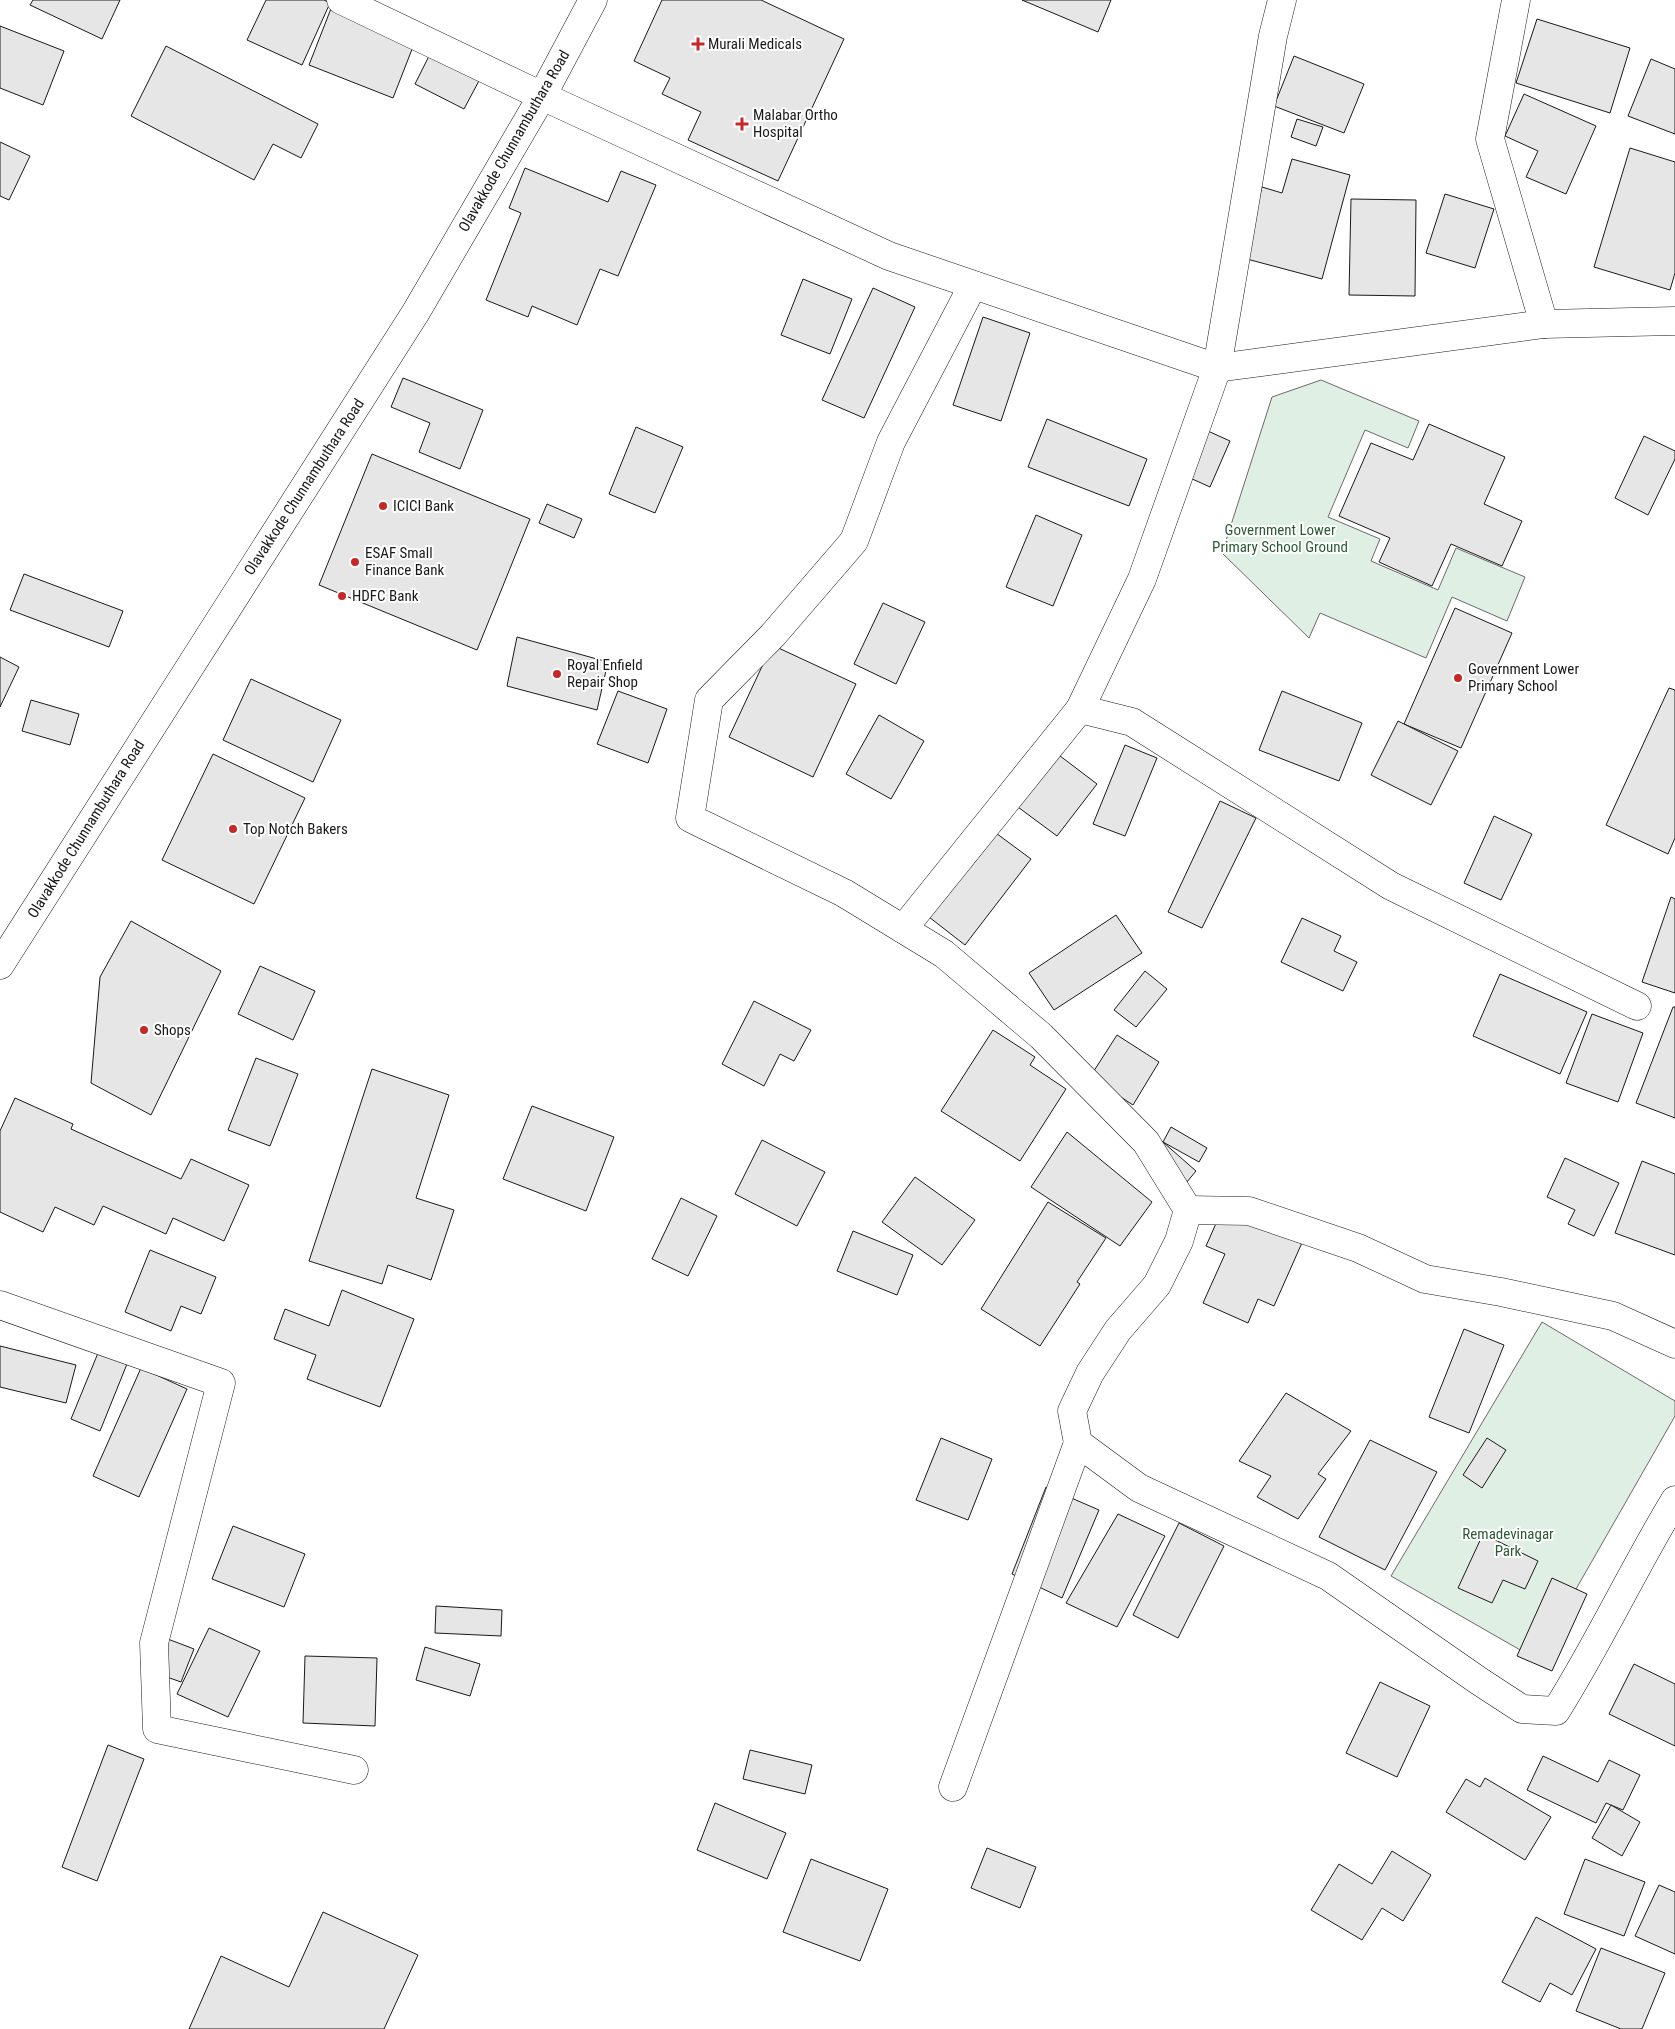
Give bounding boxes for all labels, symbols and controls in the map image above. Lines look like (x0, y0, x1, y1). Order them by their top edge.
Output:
place label: Murali Medicals (708, 35, 802, 53)
marker: Murali Medicals (692, 38, 704, 50)
street label: Olavakkode Chunnambuthara Road (455, 47, 573, 235)
place label: Malabar Ortho Hospital (753, 106, 838, 141)
marker: Malabar Ortho Hospital (735, 117, 749, 131)
street label: Olavakkode Chunnambuthara Road (240, 395, 368, 579)
place label: ICICI Bank (393, 497, 454, 515)
marker: ICICI Bank (377, 500, 389, 512)
park label: Government Lower Primary School Ground (1212, 521, 1348, 556)
place label: ESAF Small Finance Bank (365, 544, 444, 579)
marker: ESAF Small Finance Bank (349, 556, 361, 568)
place label: HDFC Bank (352, 587, 419, 605)
marker: HDFC Bank (336, 590, 348, 602)
place label: Royal Enfield Repair Shop (567, 656, 643, 691)
place label: Government Lower Primary School (1468, 660, 1579, 695)
marker: Royal Enfield Repair Shop (551, 668, 563, 680)
marker: Government Lower Primary School (1452, 672, 1464, 684)
street label: Olavakkode Chunnambuthara Road (24, 737, 148, 921)
place label: Top Notch Bakers (243, 820, 348, 838)
marker: Top Notch Bakers (227, 823, 239, 835)
place label: Shops (154, 1021, 191, 1039)
marker: Shops (138, 1024, 150, 1036)
park label: Remadevinagar Park (1462, 1525, 1554, 1560)

